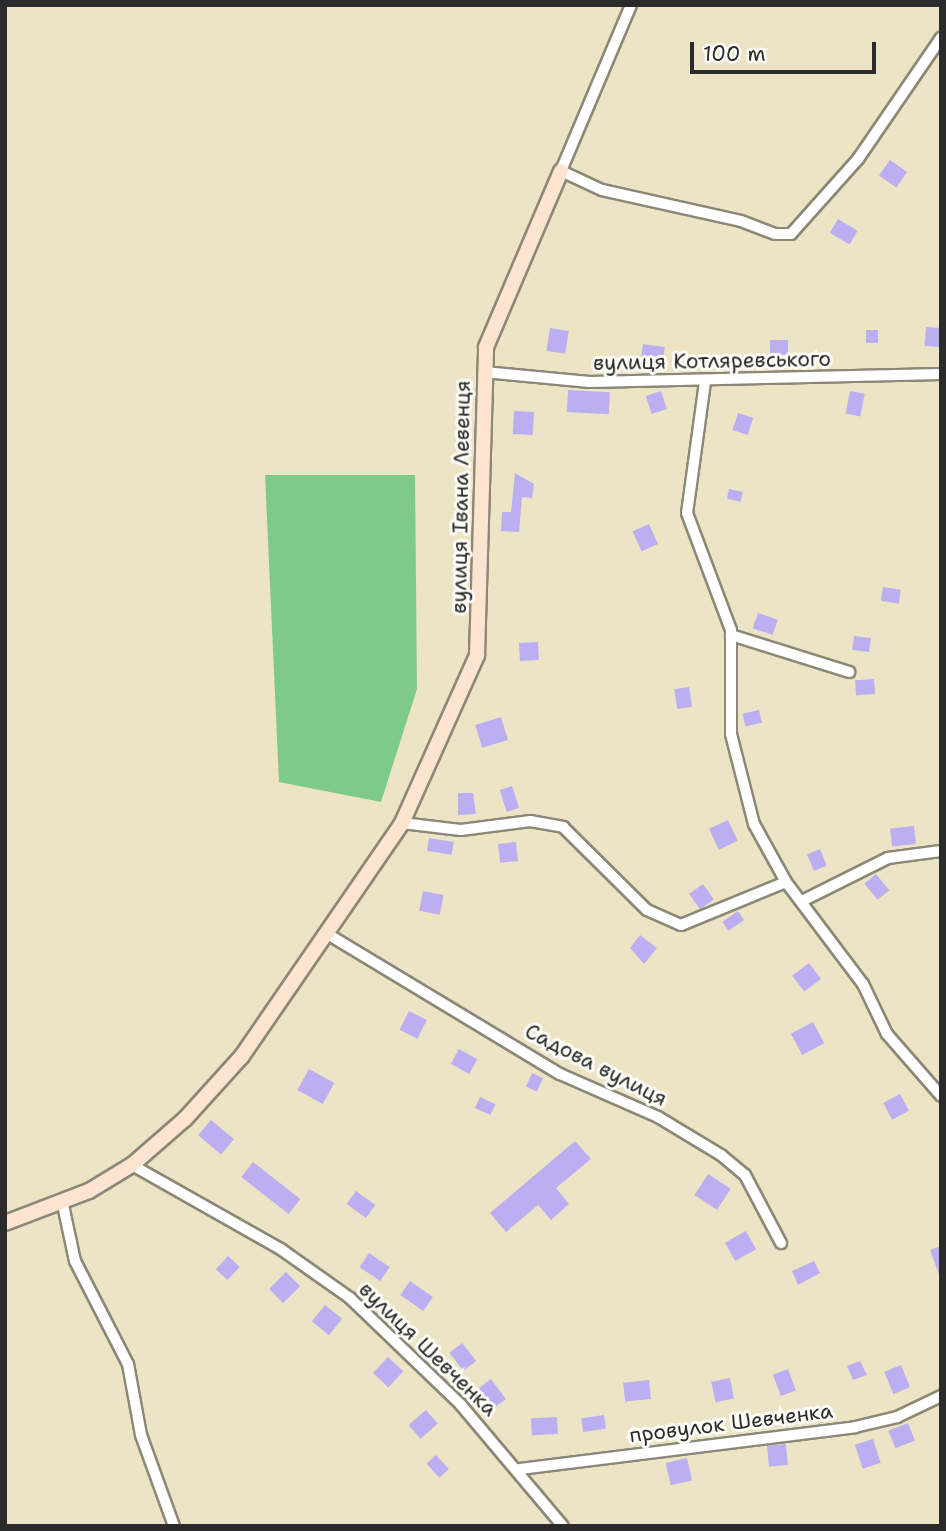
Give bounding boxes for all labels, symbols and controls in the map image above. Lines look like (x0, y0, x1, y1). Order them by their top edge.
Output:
scale bar (694, 28, 880, 72)
text: 100 m (703, 40, 766, 68)
street label: вулиця Котляревського (593, 346, 831, 376)
street label: вулиця Івана Левенця (446, 380, 476, 614)
street label: Садова вулиця (521, 1018, 671, 1112)
street label: вулиця Шевченка (354, 1277, 502, 1421)
street label: провулок Шевченка (628, 1398, 834, 1448)

